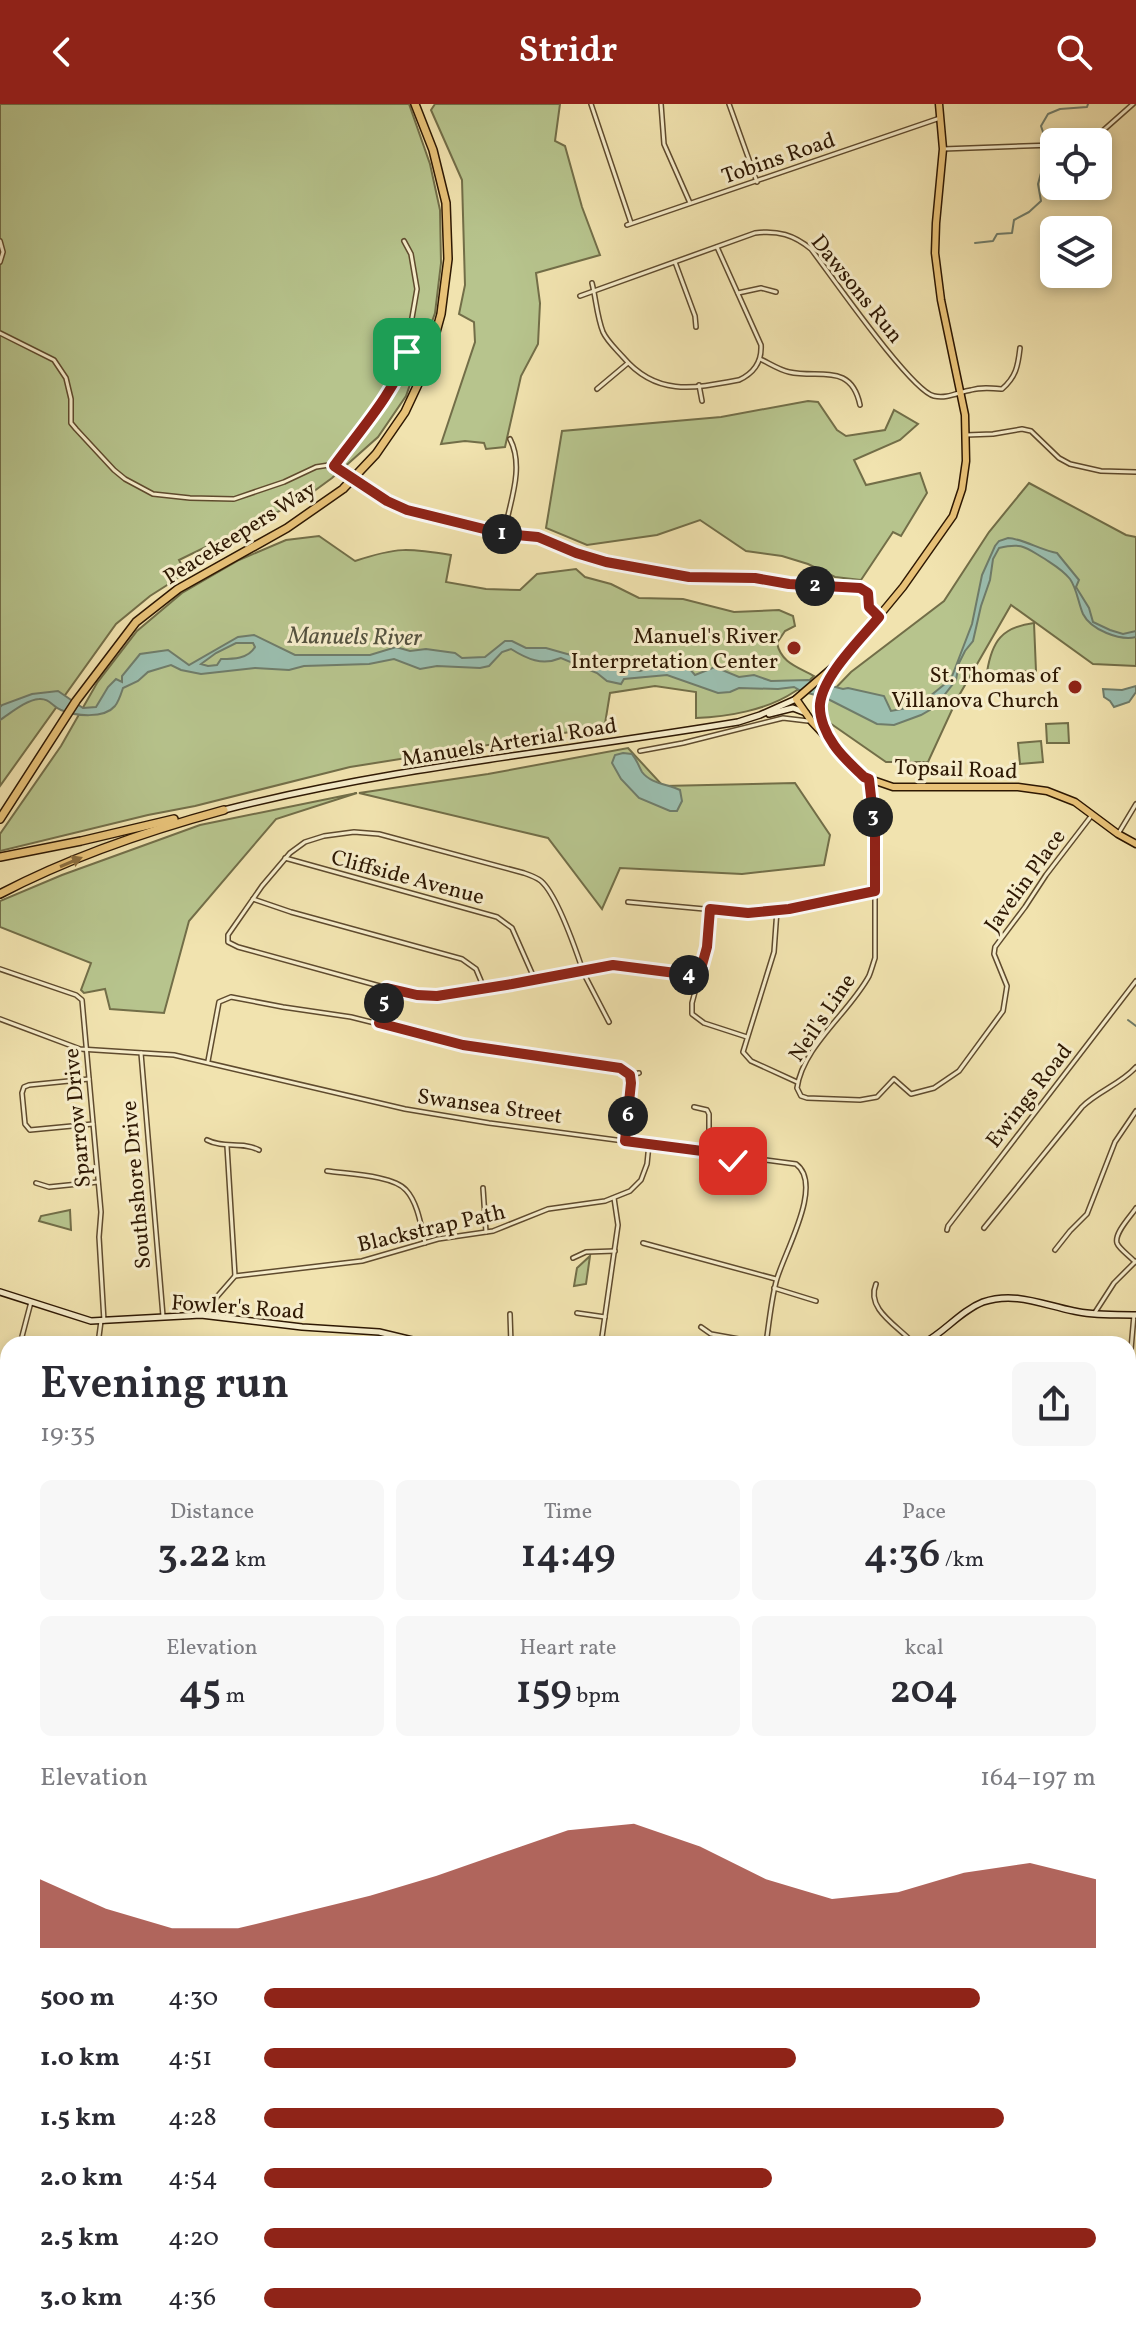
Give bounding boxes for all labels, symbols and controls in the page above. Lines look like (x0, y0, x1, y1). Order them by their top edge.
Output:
text: Stridr (519, 27, 617, 77)
icon: back (40, 30, 84, 74)
icon: search (1052, 30, 1096, 74)
street label: Tobins Road (718, 125, 840, 193)
map controls (1040, 128, 1112, 288)
button: locate (1040, 128, 1112, 200)
button: layers (1040, 216, 1112, 288)
street label: Dawsons Run (802, 229, 910, 351)
pin (373, 318, 441, 386)
icon: arrive (385, 330, 429, 374)
street label: Peacekeepers Way (158, 475, 323, 594)
pin: 1 (482, 514, 522, 554)
text: 1 (498, 518, 506, 549)
pin: 2 (795, 566, 835, 606)
text: 2 (809, 570, 821, 601)
water label: Manuels River (286, 620, 423, 656)
place label: Manuel's River Interpretation Center (571, 622, 778, 678)
marker: Manuel's River Interpretation Center (785, 639, 803, 657)
place label: St. Thomas of Villanova Church (891, 661, 1061, 717)
marker: St. Thomas of Villanova Church (1066, 678, 1084, 696)
street label: Manuels Arterial Road (399, 711, 619, 776)
street label: Topsail Road (894, 753, 1018, 788)
pin: 3 (853, 797, 893, 837)
text: 3 (867, 801, 879, 832)
street label: Javelin Place (978, 824, 1074, 939)
street label: Cliffside Avenue (327, 843, 487, 914)
one-way arrow (59, 855, 83, 868)
pin: 4 (669, 955, 709, 995)
text: 4 (682, 959, 696, 990)
street label: Neil's Line (782, 968, 864, 1069)
pin: 5 (364, 983, 404, 1023)
text: 5 (379, 987, 389, 1018)
street label: Ewings Road (979, 1038, 1081, 1155)
street label: Sparrow Drive (57, 1047, 100, 1189)
street label: Swansea Street (415, 1082, 564, 1133)
pin: 6 (608, 1096, 648, 1136)
street label: Southshore Drive (115, 1099, 160, 1270)
text: 6 (622, 1100, 634, 1131)
pin (699, 1127, 767, 1195)
icon: check (711, 1139, 755, 1183)
street label: Blackstrap Path (354, 1197, 509, 1262)
street label: Fowler's Road (170, 1288, 306, 1329)
text: Evening run (40, 1355, 289, 1416)
button: share (1012, 1362, 1096, 1446)
text: 19:35 (40, 1416, 96, 1452)
text: Distance (170, 1497, 254, 1528)
text: Time (544, 1497, 592, 1528)
text: Pace (902, 1497, 946, 1528)
text: 3.22 (158, 1528, 231, 1584)
text: 14:49 (520, 1528, 616, 1584)
text: 4:36 (864, 1528, 940, 1584)
text: km (231, 1545, 267, 1576)
text: /km (940, 1545, 984, 1576)
text: Elevation (166, 1633, 258, 1664)
text: Heart rate (519, 1633, 617, 1664)
text: kcal (904, 1633, 944, 1664)
text: 45 (179, 1664, 221, 1720)
text: 159 (516, 1664, 572, 1720)
text: 204 (890, 1664, 958, 1720)
text: m (221, 1681, 245, 1712)
text: bpm (572, 1681, 620, 1712)
text: Elevation (40, 1760, 148, 1796)
text: 164–197 m (980, 1760, 1096, 1796)
text: 500 m (40, 1980, 115, 2016)
text: 4:30 (168, 1980, 218, 2016)
text: 1.0 km (40, 2040, 120, 2076)
text: 4:51 (168, 2040, 212, 2076)
text: 1.5 km (40, 2100, 116, 2136)
text: 4:28 (168, 2100, 217, 2136)
text: 2.0 km (40, 2160, 123, 2196)
text: 4:54 (168, 2160, 218, 2196)
text: 2.5 km (40, 2220, 119, 2256)
text: 4:20 (168, 2220, 219, 2256)
text: 3.0 km (40, 2280, 123, 2316)
text: 4:36 (168, 2280, 216, 2316)

